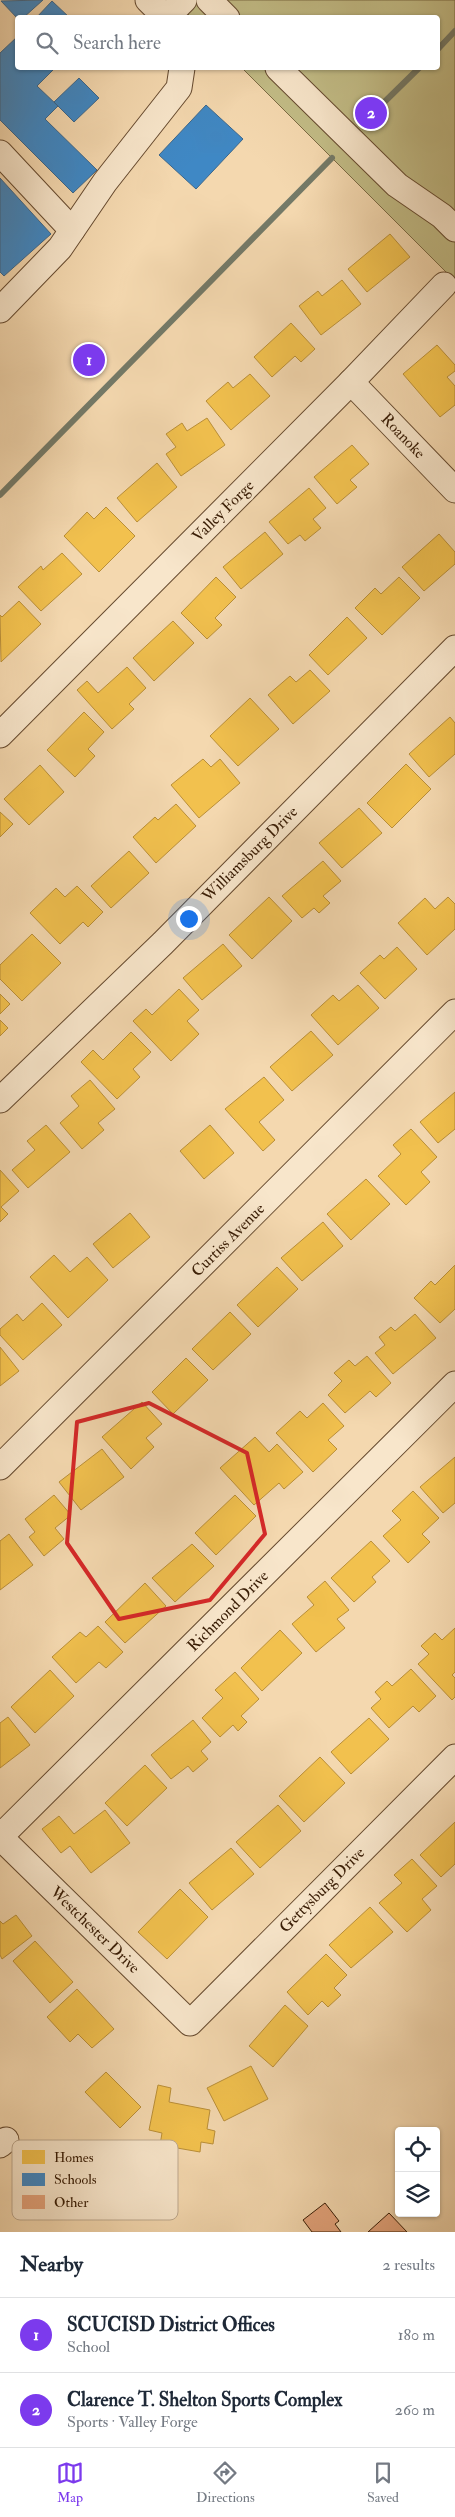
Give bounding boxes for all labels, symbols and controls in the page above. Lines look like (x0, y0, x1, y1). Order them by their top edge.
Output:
search box (15, 15, 440, 70)
icon: search (33, 29, 61, 57)
text: Search here (73, 31, 161, 55)
pin: 2 (355, 94, 387, 132)
pin: 1 (73, 341, 105, 379)
street label: Roanoke (377, 409, 430, 463)
street label: Valley Forge (188, 476, 258, 546)
street label: Williamsburg Drive (197, 802, 302, 907)
your location (176, 906, 202, 932)
street label: Curtiss Avenue (187, 1199, 269, 1281)
street label: Richmond Drive (183, 1566, 273, 1656)
street label: Gettysburg Drive (275, 1843, 369, 1937)
street label: Westchester Drive (45, 1881, 144, 1978)
map controls (395, 2127, 440, 2217)
button: locate (395, 2127, 440, 2172)
legend (12, 2140, 178, 2220)
text: Homes (54, 2149, 94, 2166)
text: Schools (54, 2171, 97, 2188)
button: layers (395, 2172, 440, 2217)
text: Other (54, 2194, 89, 2211)
text: Nearby (20, 2251, 83, 2278)
text: 2 results (382, 2255, 435, 2275)
text: SCUCISD District Offices (67, 2313, 275, 2337)
text: 1 (33, 2325, 39, 2345)
text: 180 m (398, 2325, 435, 2345)
text: School (67, 2337, 110, 2357)
text: Clarence T. Shelton Sports Complex (67, 2388, 343, 2412)
text: 2 (32, 2400, 40, 2420)
text: 260 m (395, 2400, 435, 2420)
text: Sports · Valley Forge (67, 2412, 198, 2432)
tab: Map (56, 2459, 84, 2506)
tab: Directions (196, 2459, 255, 2506)
tab: Saved (367, 2459, 399, 2506)

